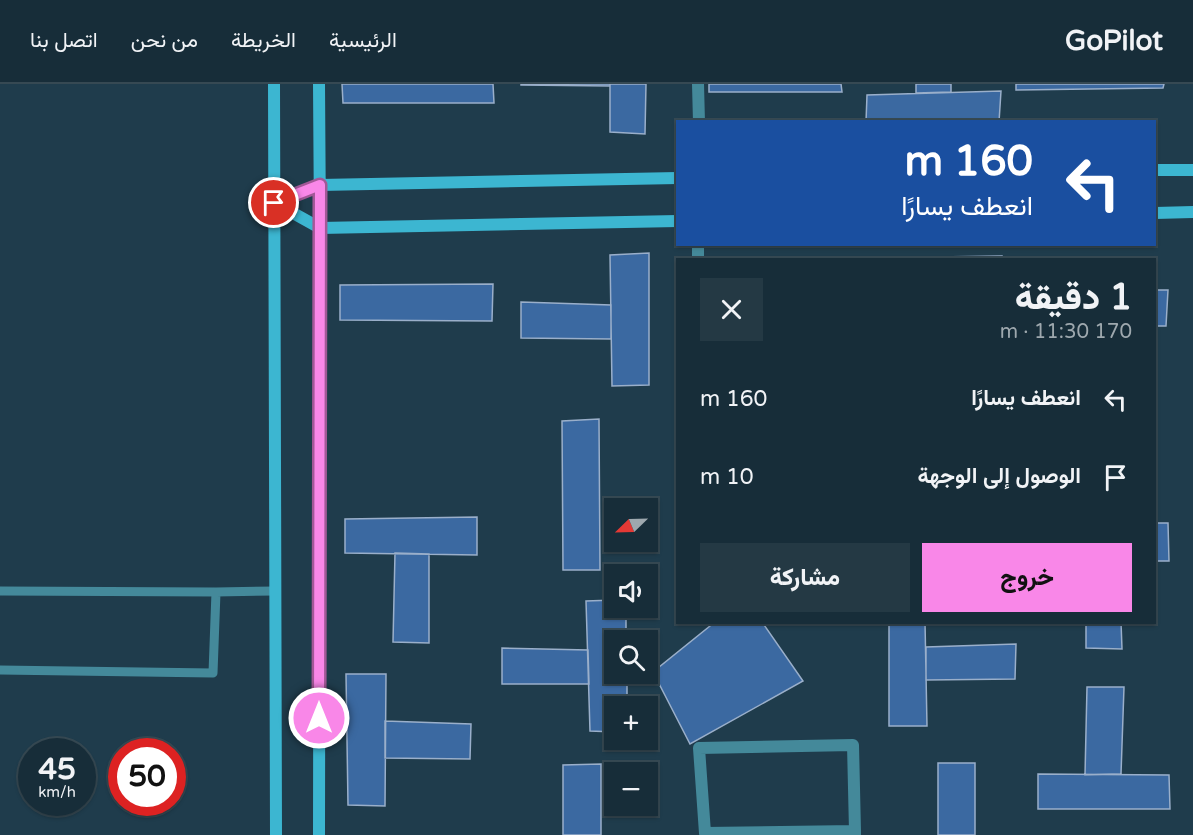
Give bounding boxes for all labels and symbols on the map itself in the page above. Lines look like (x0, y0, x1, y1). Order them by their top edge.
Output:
pin (248, 177, 299, 228)
north arrow (604, 498, 658, 552)
position arrow (287, 686, 351, 750)
speed limit sign: 50 (108, 738, 186, 816)

